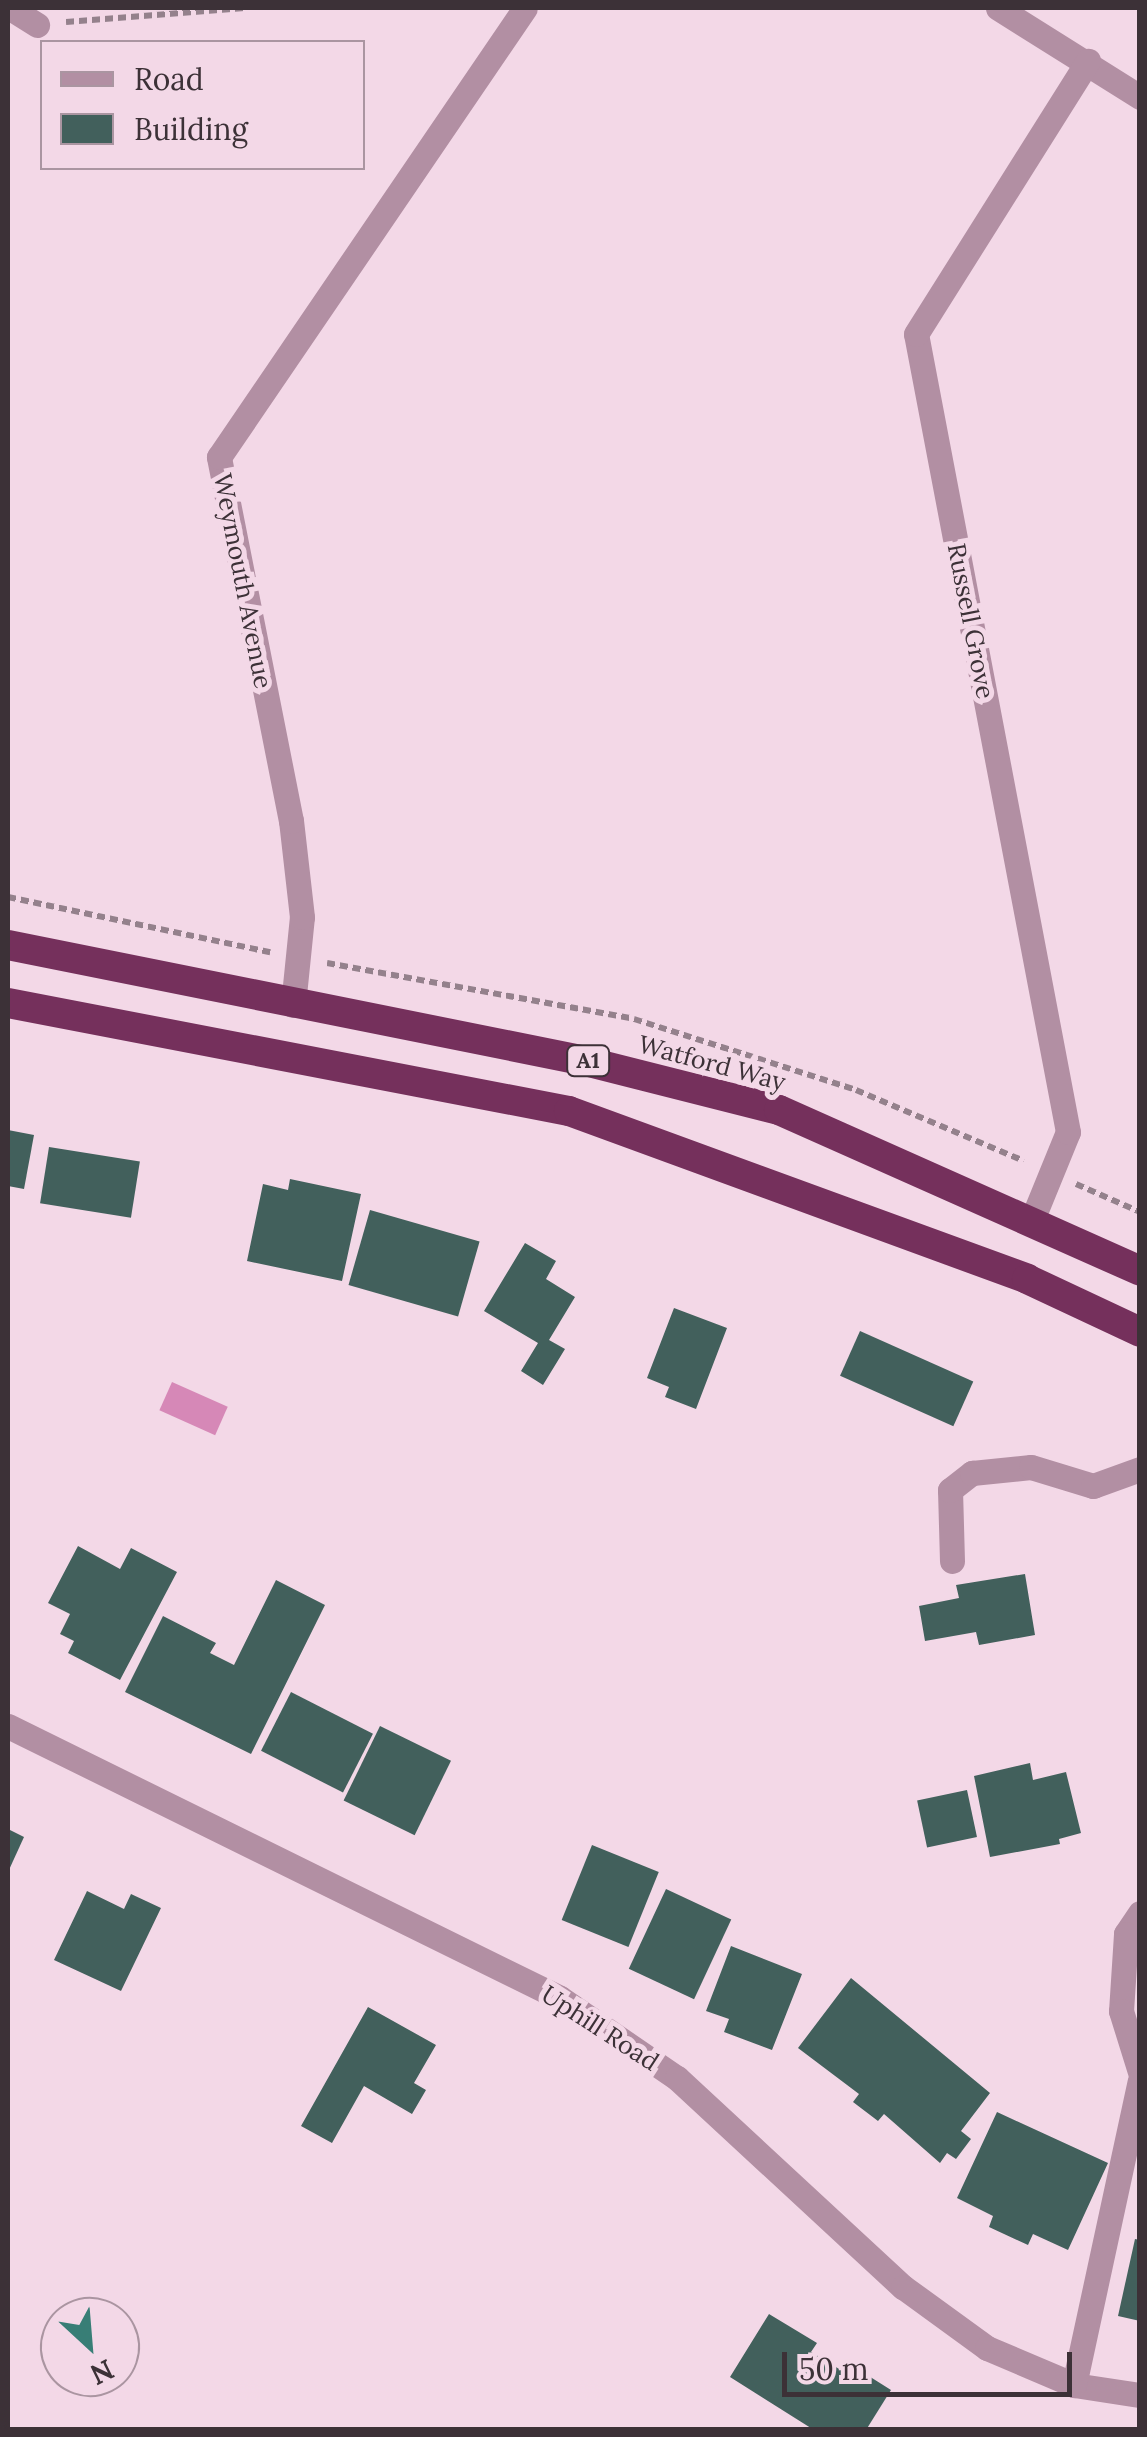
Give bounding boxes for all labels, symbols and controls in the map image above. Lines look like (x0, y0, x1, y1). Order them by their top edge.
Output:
legend (40, 40, 365, 170)
text: Road (134, 60, 204, 98)
text: Building (134, 110, 248, 148)
street label: Weymouth Avenue (207, 471, 279, 691)
street label: Russell Grove (941, 541, 1001, 701)
street label: Watford Way (635, 1029, 789, 1097)
road number: A1 (566, 1044, 610, 1078)
street label: Uphill Road (536, 1979, 664, 2077)
north arrow (40, 2297, 140, 2397)
scale bar (787, 2332, 1077, 2394)
text: 50 m (799, 2350, 869, 2388)
text: N (85, 2351, 120, 2393)

